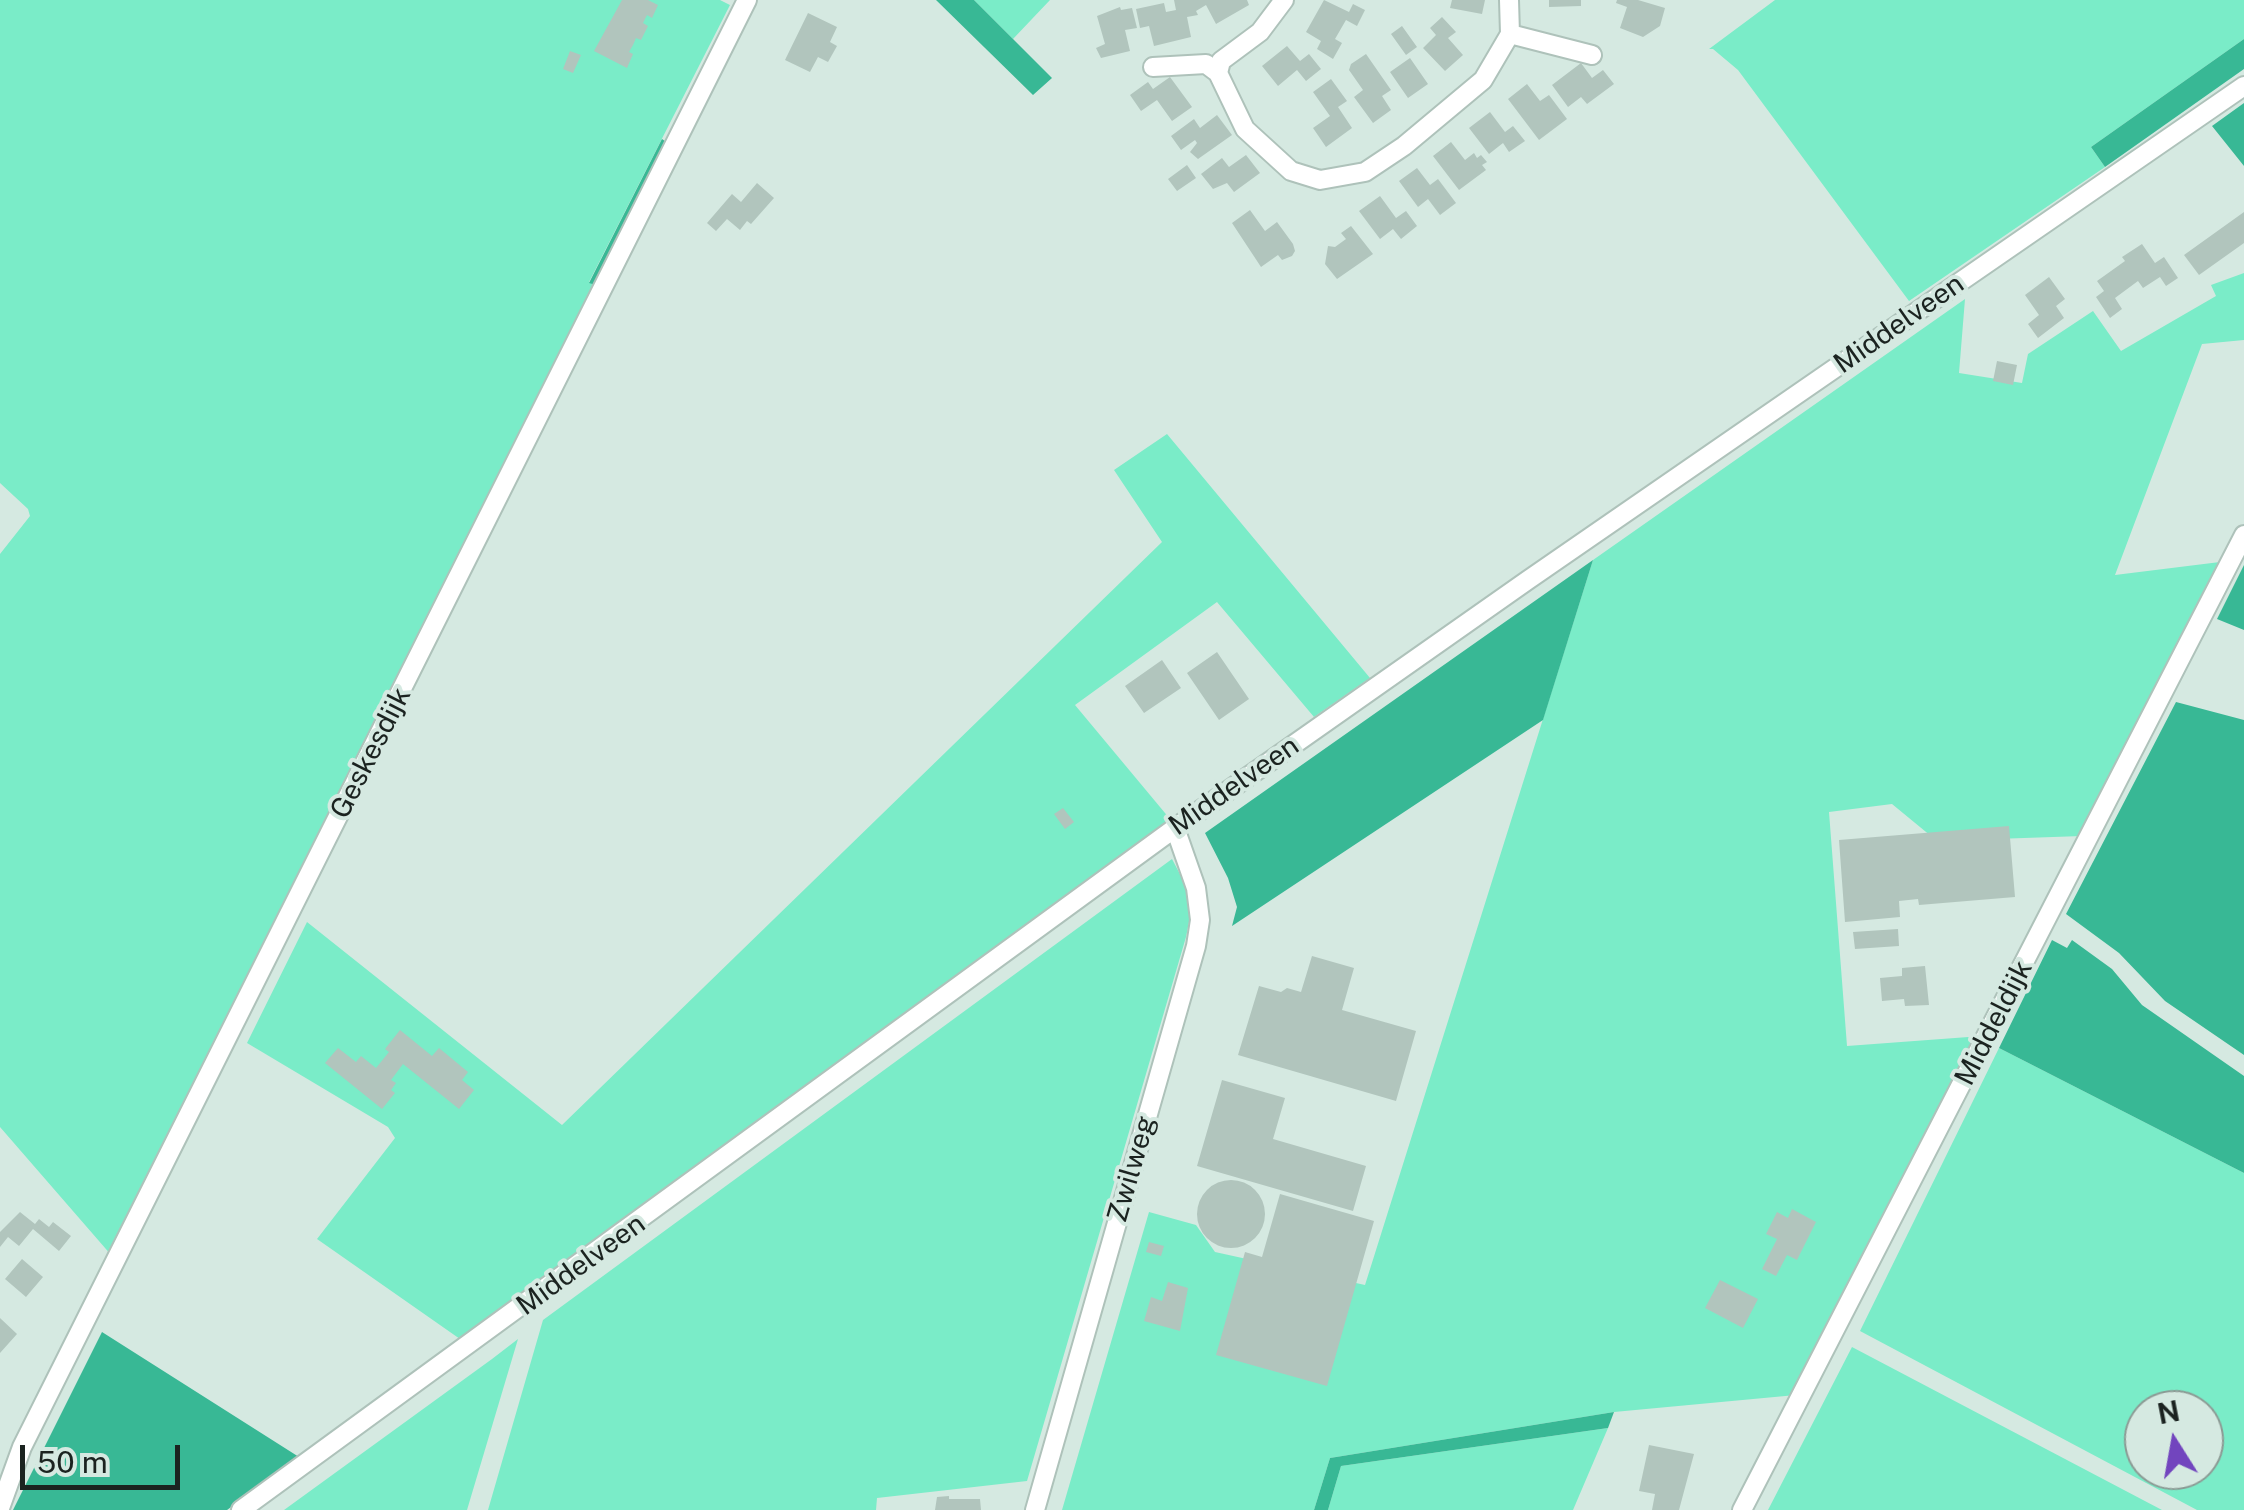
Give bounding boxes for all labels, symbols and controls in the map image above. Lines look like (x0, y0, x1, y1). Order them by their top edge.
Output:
street label: Middelveen (1828, 267, 1970, 381)
street label: Geskesdijk (324, 682, 418, 824)
street label: Middelveen (1163, 729, 1305, 843)
street label: Middeldijk (1948, 955, 2040, 1091)
street label: Zwilweg (1101, 1112, 1163, 1226)
street label: Middelveen (510, 1207, 652, 1323)
north arrow (2124, 1390, 2224, 1490)
text: N (2155, 1394, 2182, 1430)
scale bar (25, 1425, 185, 1487)
text: 50 m (37, 1444, 108, 1480)

